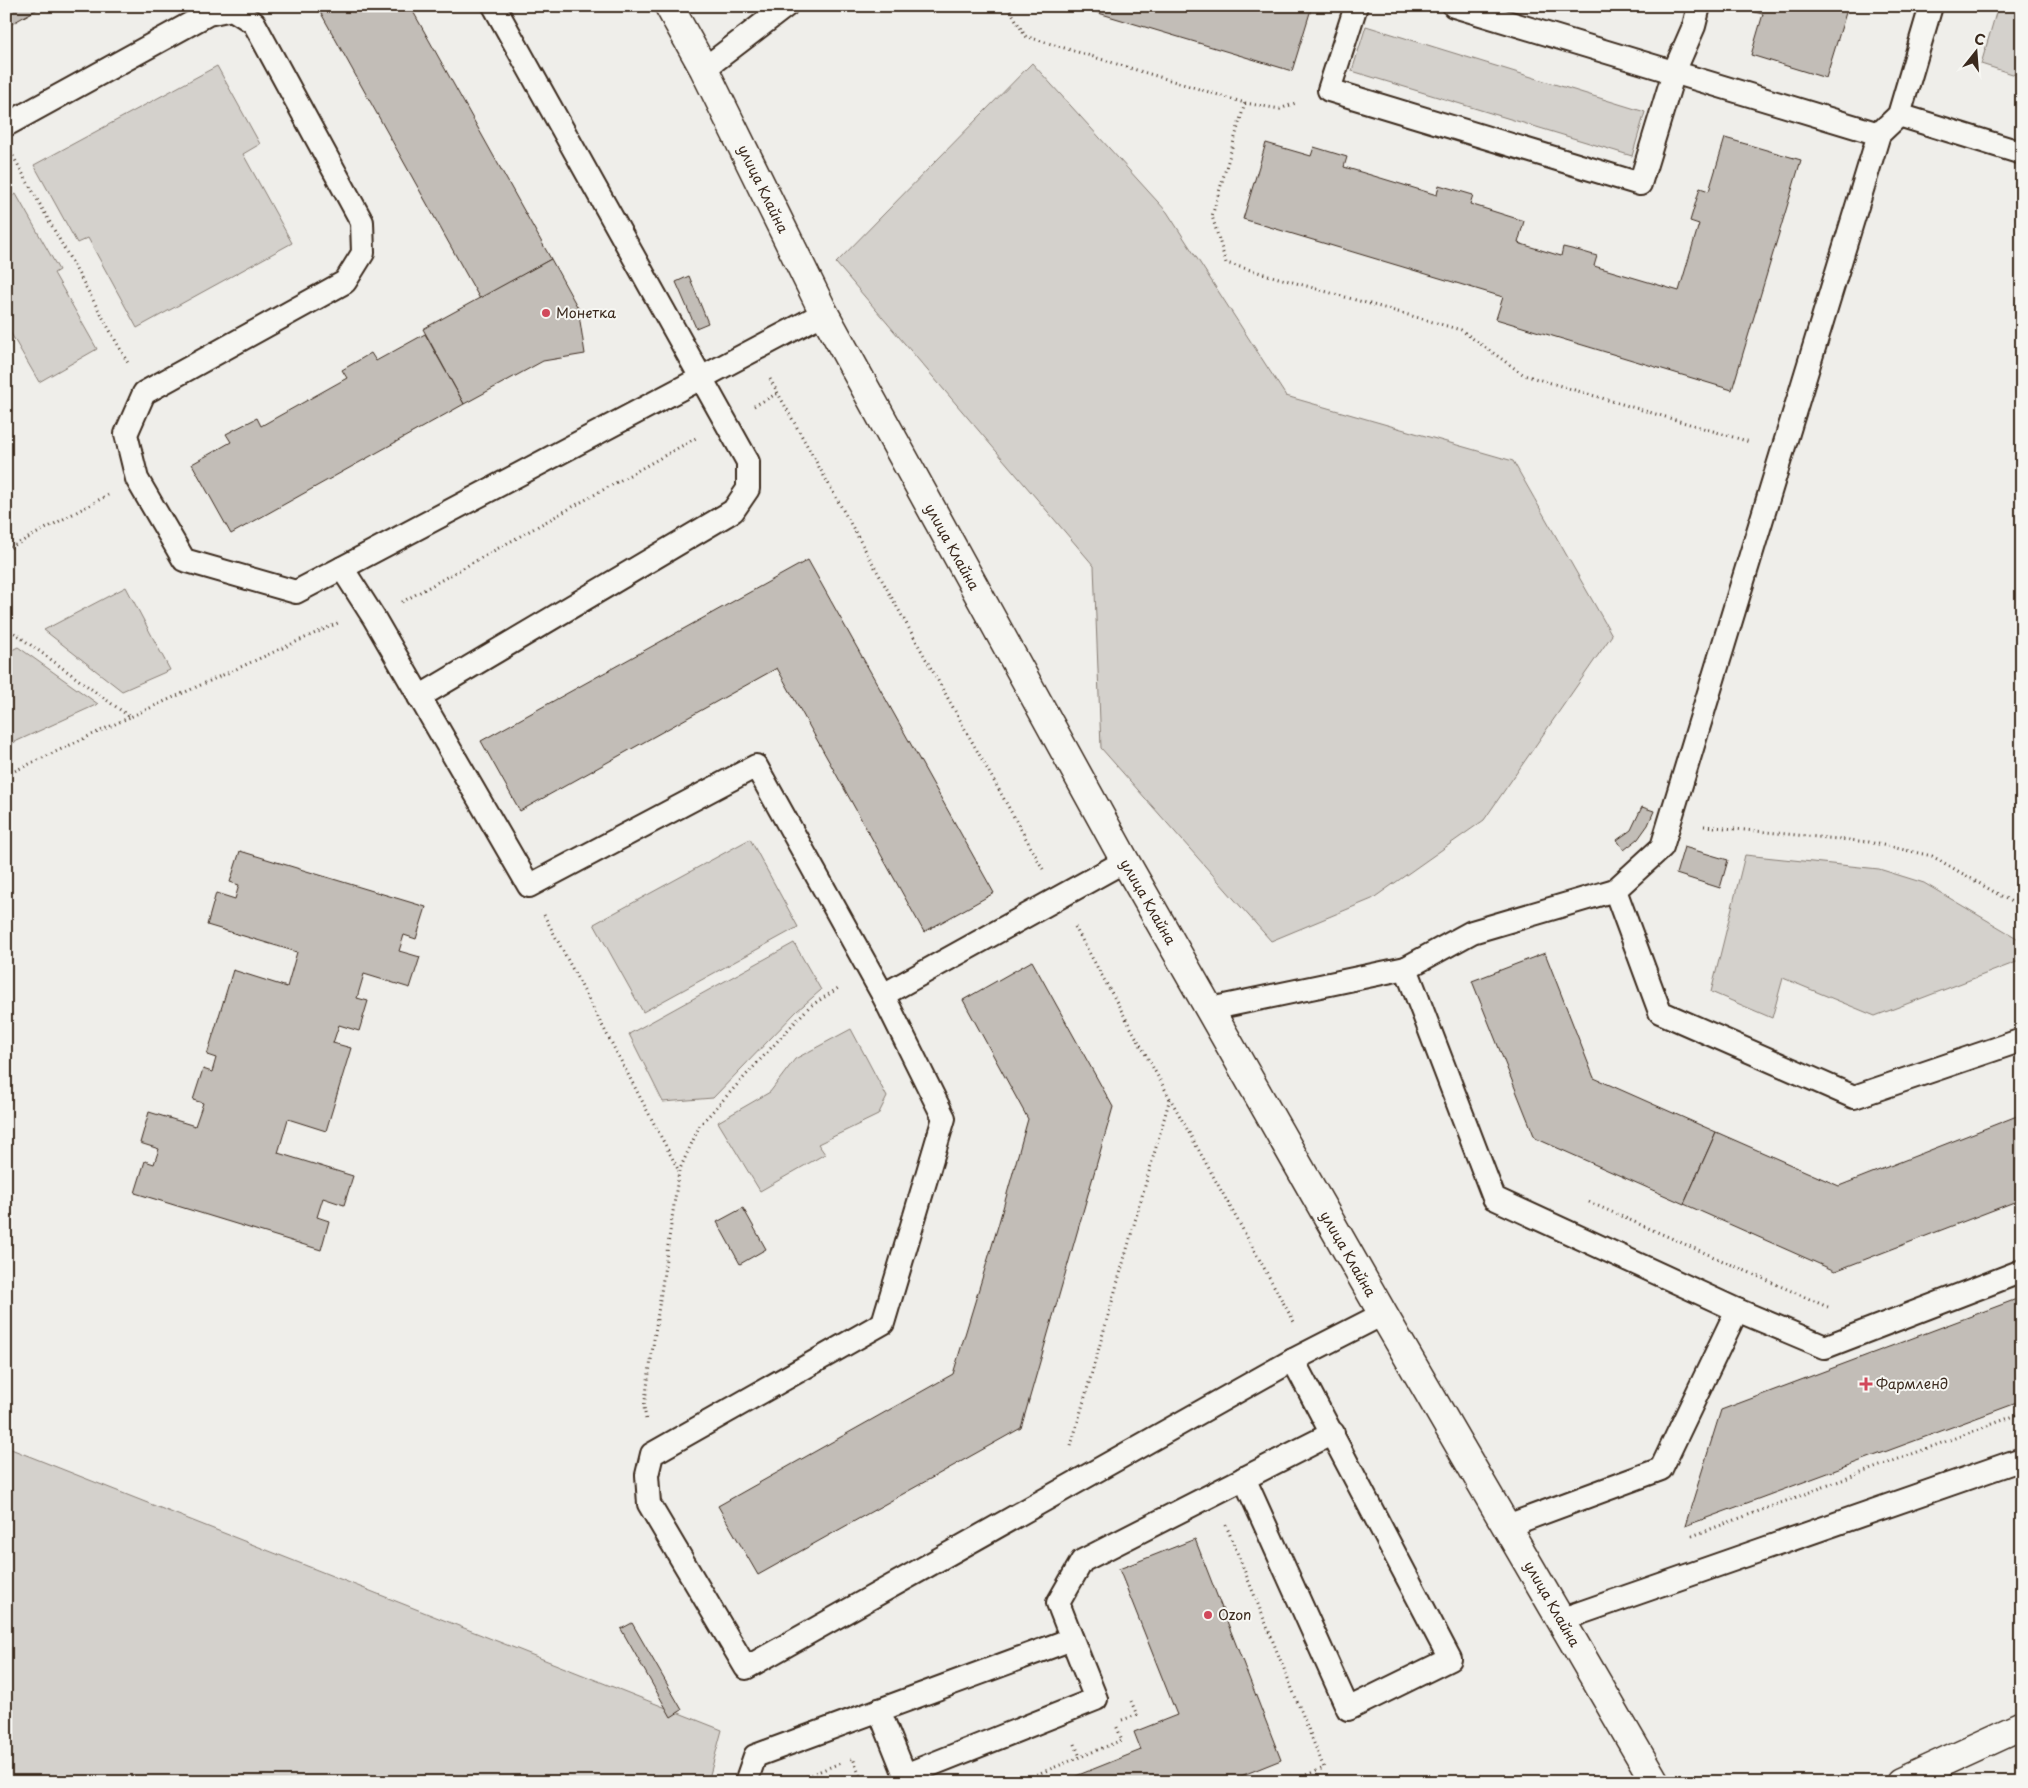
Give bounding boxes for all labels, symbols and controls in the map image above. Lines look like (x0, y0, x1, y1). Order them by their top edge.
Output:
north arrow (1950, 28, 2000, 78)
text: С (1972, 28, 1988, 51)
street label: улица Клайна (733, 141, 794, 237)
place label: Монетка (556, 302, 616, 323)
marker: Монетка (540, 307, 552, 319)
street label: улица Клайна (920, 500, 985, 594)
street label: улица Клайна (1115, 855, 1182, 949)
street label: улица Клайна (1315, 1207, 1382, 1301)
place label: Фармленд (1876, 1373, 1948, 1394)
marker: Фармленд (1860, 1378, 1872, 1390)
street label: улица Клайна (1519, 1557, 1586, 1651)
place label: Ozon (1218, 1604, 1251, 1625)
marker: Ozon (1202, 1609, 1214, 1621)

